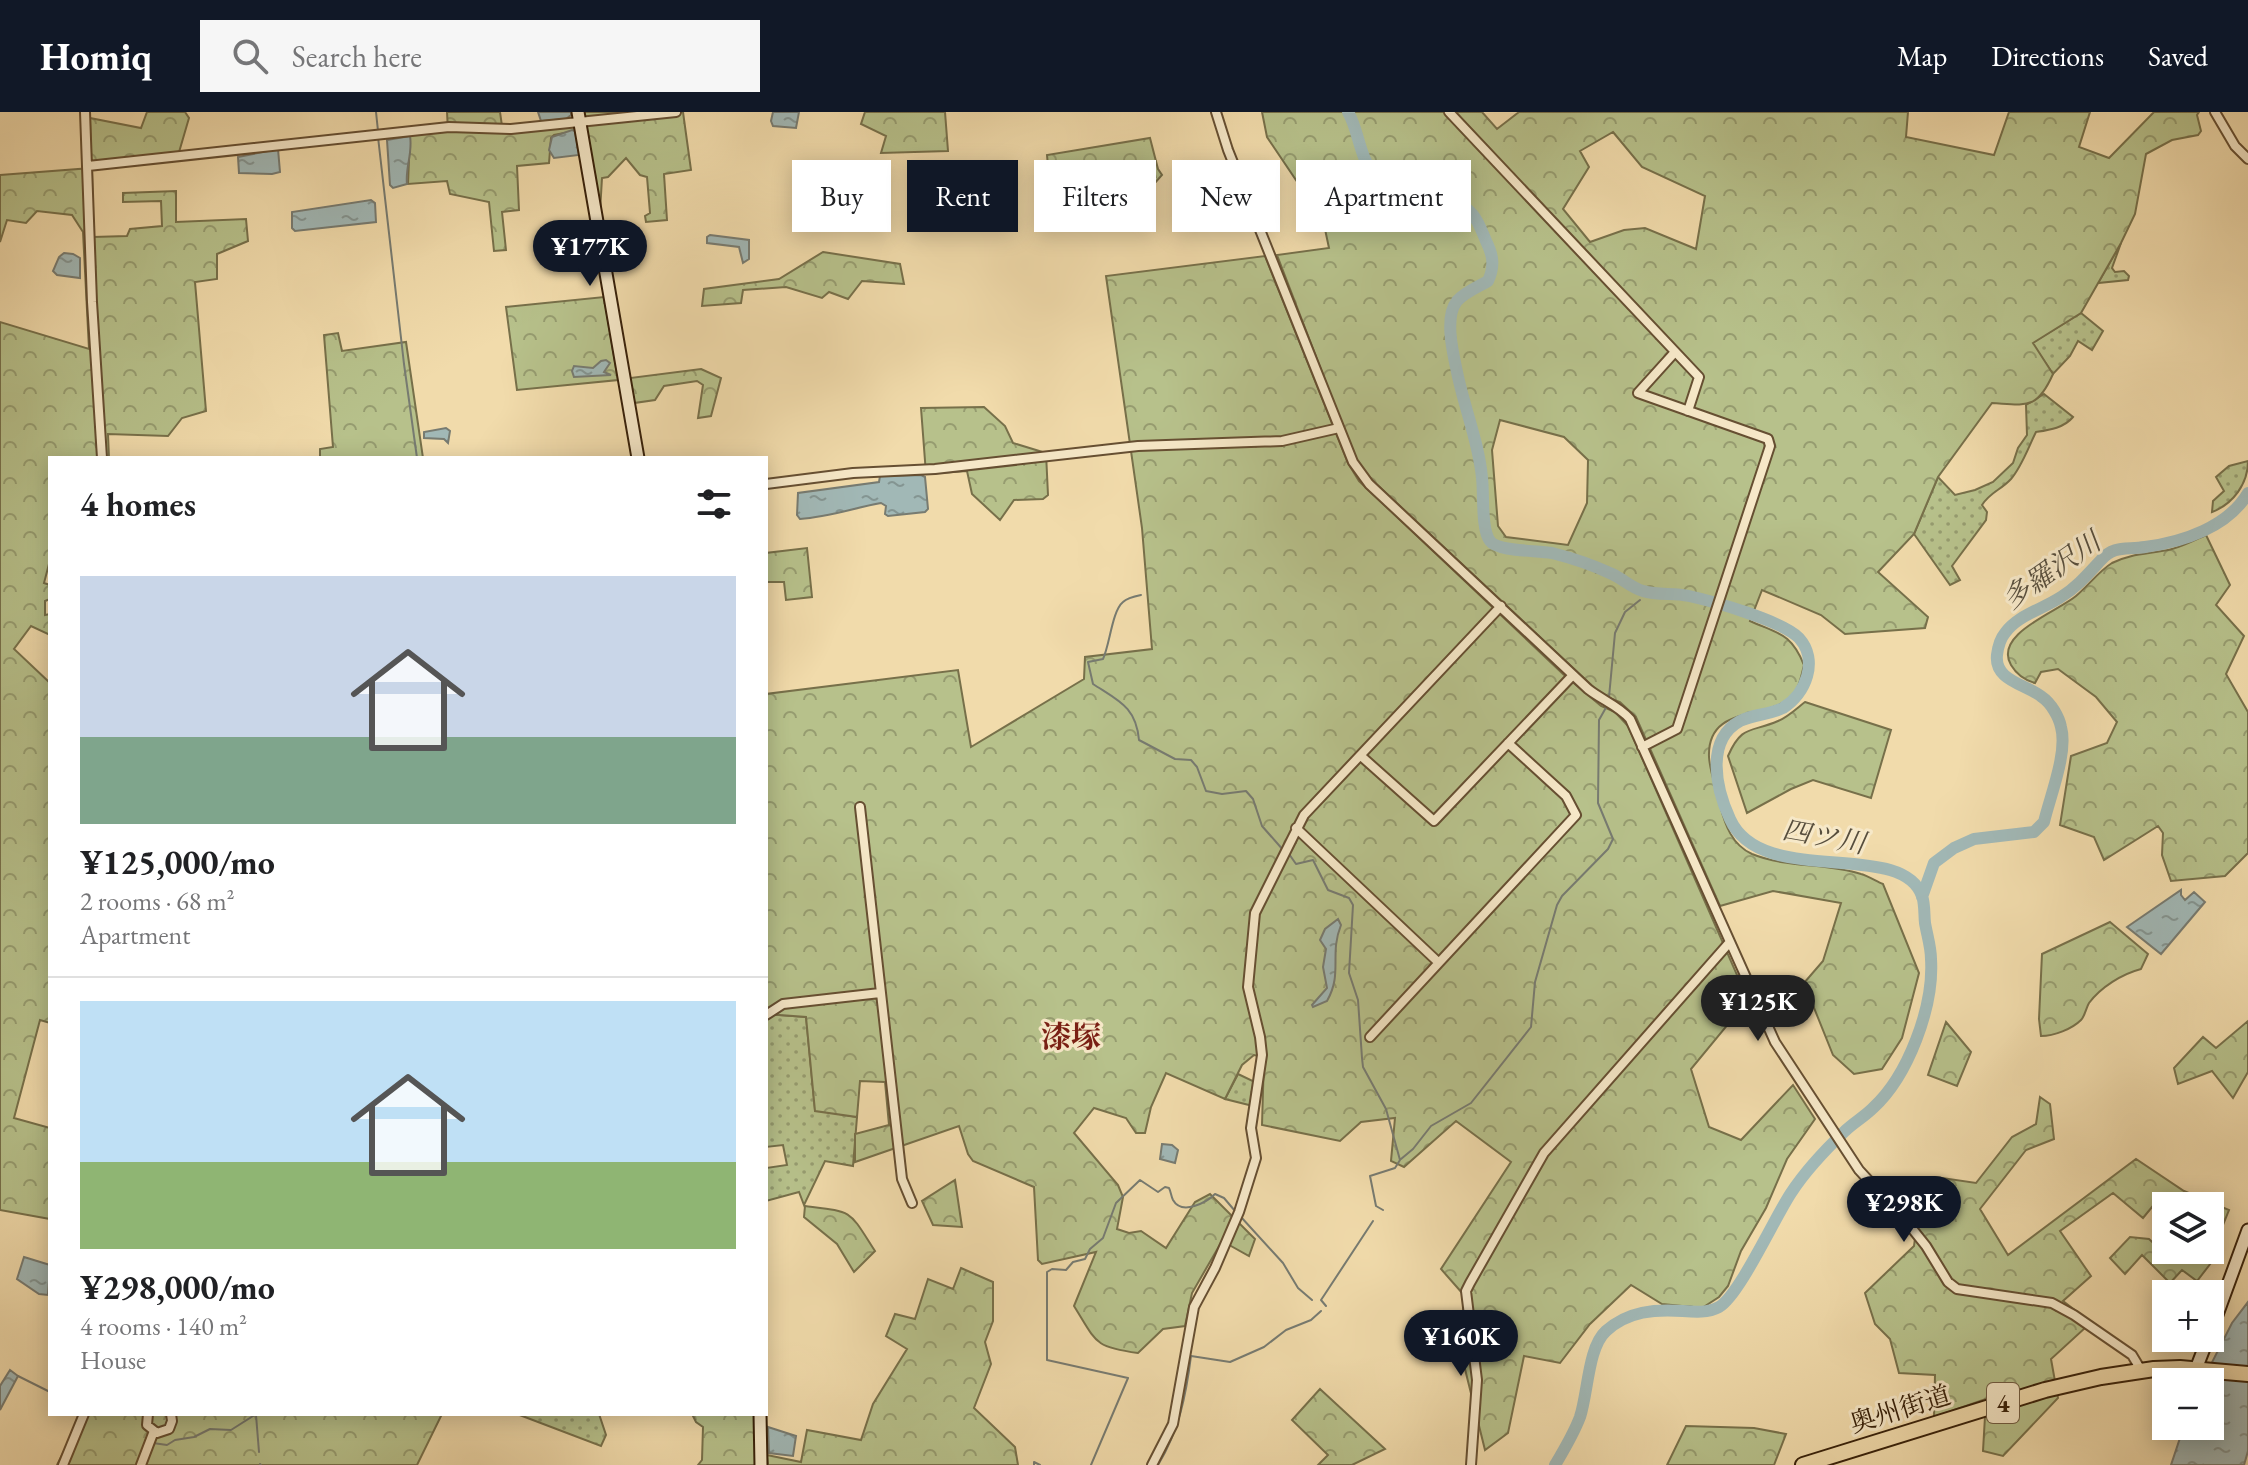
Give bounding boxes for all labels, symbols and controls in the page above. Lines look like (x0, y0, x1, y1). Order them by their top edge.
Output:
search box (200, 20, 760, 92)
text: Homiq (40, 32, 152, 81)
icon: search (228, 34, 272, 78)
text: Search here (292, 37, 422, 76)
text: Map (1897, 38, 1947, 74)
text: Directions (1991, 38, 2104, 74)
text: Saved (2148, 38, 2208, 74)
chip: Buy (792, 160, 891, 232)
chip: Rent (907, 160, 1018, 232)
chip: Filters (1034, 160, 1156, 232)
chip: New (1172, 160, 1280, 232)
chip: Apartment (1296, 160, 1471, 232)
pin: ¥177K (534, 220, 646, 288)
text: ¥177K (551, 229, 629, 263)
text: 4 homes (80, 482, 196, 526)
icon: filters (692, 482, 736, 526)
water label: 多羅沢川 (1995, 521, 2110, 617)
icon: home (336, 628, 480, 772)
water label: 四ツ川 (1780, 811, 1871, 862)
text: ¥125,000/mo (80, 840, 275, 884)
text: 2 rooms · 68 m² (80, 884, 235, 918)
text: Apartment (80, 918, 190, 952)
pin: ¥125K (1702, 975, 1814, 1043)
text: ¥125K (1719, 984, 1797, 1018)
district label: 漆塚 (1041, 1017, 1101, 1056)
icon: home (336, 1053, 480, 1197)
pin: ¥298K (1848, 1176, 1960, 1244)
text: ¥298K (1865, 1185, 1943, 1219)
map controls (2152, 1192, 2224, 1440)
button: layers (2152, 1192, 2224, 1264)
text: ¥298,000/mo (80, 1265, 275, 1309)
button: + (2152, 1280, 2224, 1352)
text: 4 rooms · 140 m² (80, 1309, 247, 1343)
pin: ¥160K (1405, 1310, 1517, 1378)
text: ¥160K (1422, 1319, 1500, 1353)
text: House (80, 1343, 146, 1377)
button: − (2152, 1368, 2224, 1440)
street label: 奥州街道 (1845, 1378, 1955, 1440)
road number: 4 (1987, 1383, 2019, 1423)

